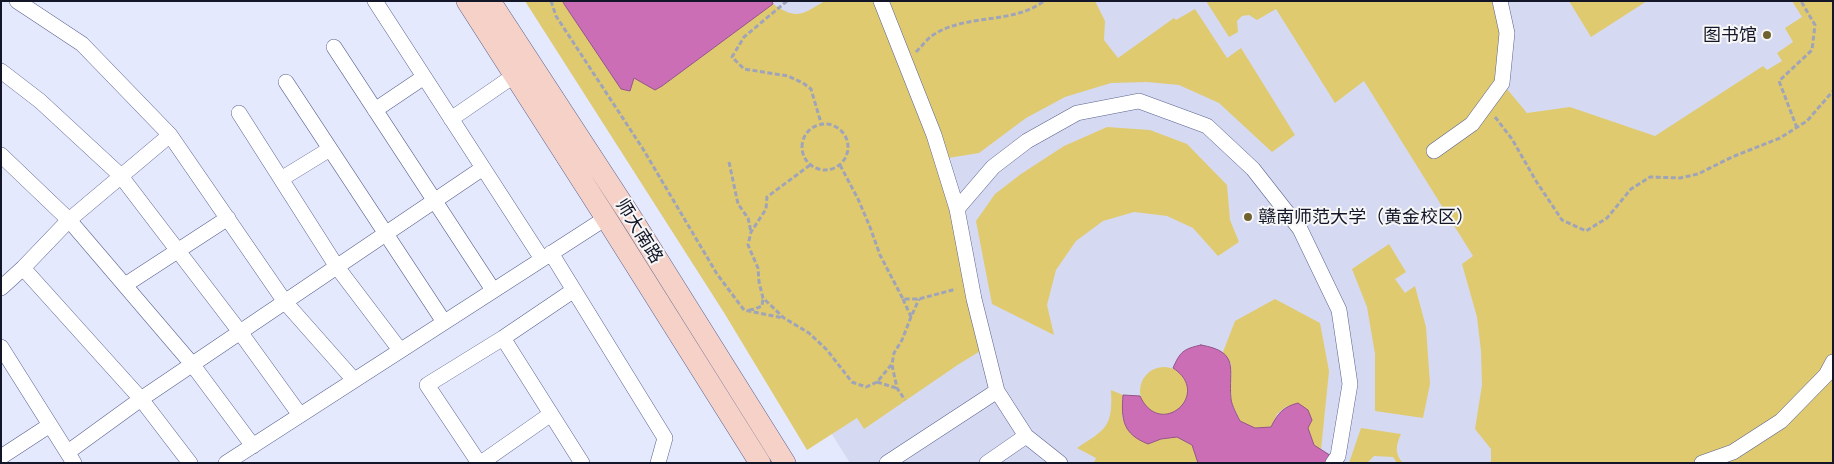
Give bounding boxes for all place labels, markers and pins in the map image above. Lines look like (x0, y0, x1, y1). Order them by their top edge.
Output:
place label: 图书馆 (1703, 24, 1757, 46)
marker: 图书馆 (1761, 29, 1773, 41)
place label: 赣南师范大学（黄金校区） (1258, 206, 1474, 228)
marker: 赣南师范大学（黄金校区） (1242, 211, 1254, 223)

